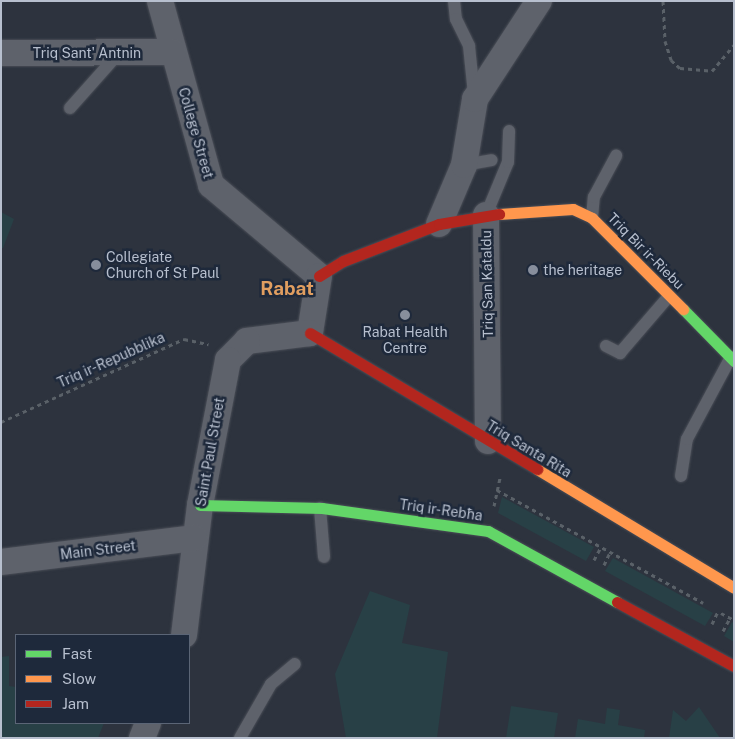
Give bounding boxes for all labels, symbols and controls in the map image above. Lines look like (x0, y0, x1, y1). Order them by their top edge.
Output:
street label: Triq Sant' Antnin (33, 45, 141, 61)
street label: College Street (175, 85, 217, 181)
street label: Triq Bir ir-Riebu (604, 209, 688, 293)
street label: Triq San Kataldu (478, 230, 496, 338)
place label: Collegiate Church of St Paul (106, 249, 220, 282)
marker: Collegiate Church of St Paul (90, 259, 102, 271)
place label: the heritage (543, 262, 622, 278)
marker: the heritage (527, 264, 539, 276)
district label: Rabat (260, 278, 314, 300)
marker: Rabat Health Centre (398, 308, 412, 322)
place label: Rabat Health Centre (362, 324, 448, 357)
street label: Triq ir-Repubblika (55, 329, 167, 391)
street label: Saint Paul Street (192, 396, 228, 508)
street label: Triq Santa Rita (484, 417, 574, 481)
street label: Triq ir-Rebħa (398, 496, 484, 524)
street label: Main Street (59, 537, 137, 563)
legend (15, 634, 190, 724)
text: Fast (62, 645, 92, 662)
text: Slow (62, 670, 96, 687)
text: Jam (62, 695, 89, 712)

